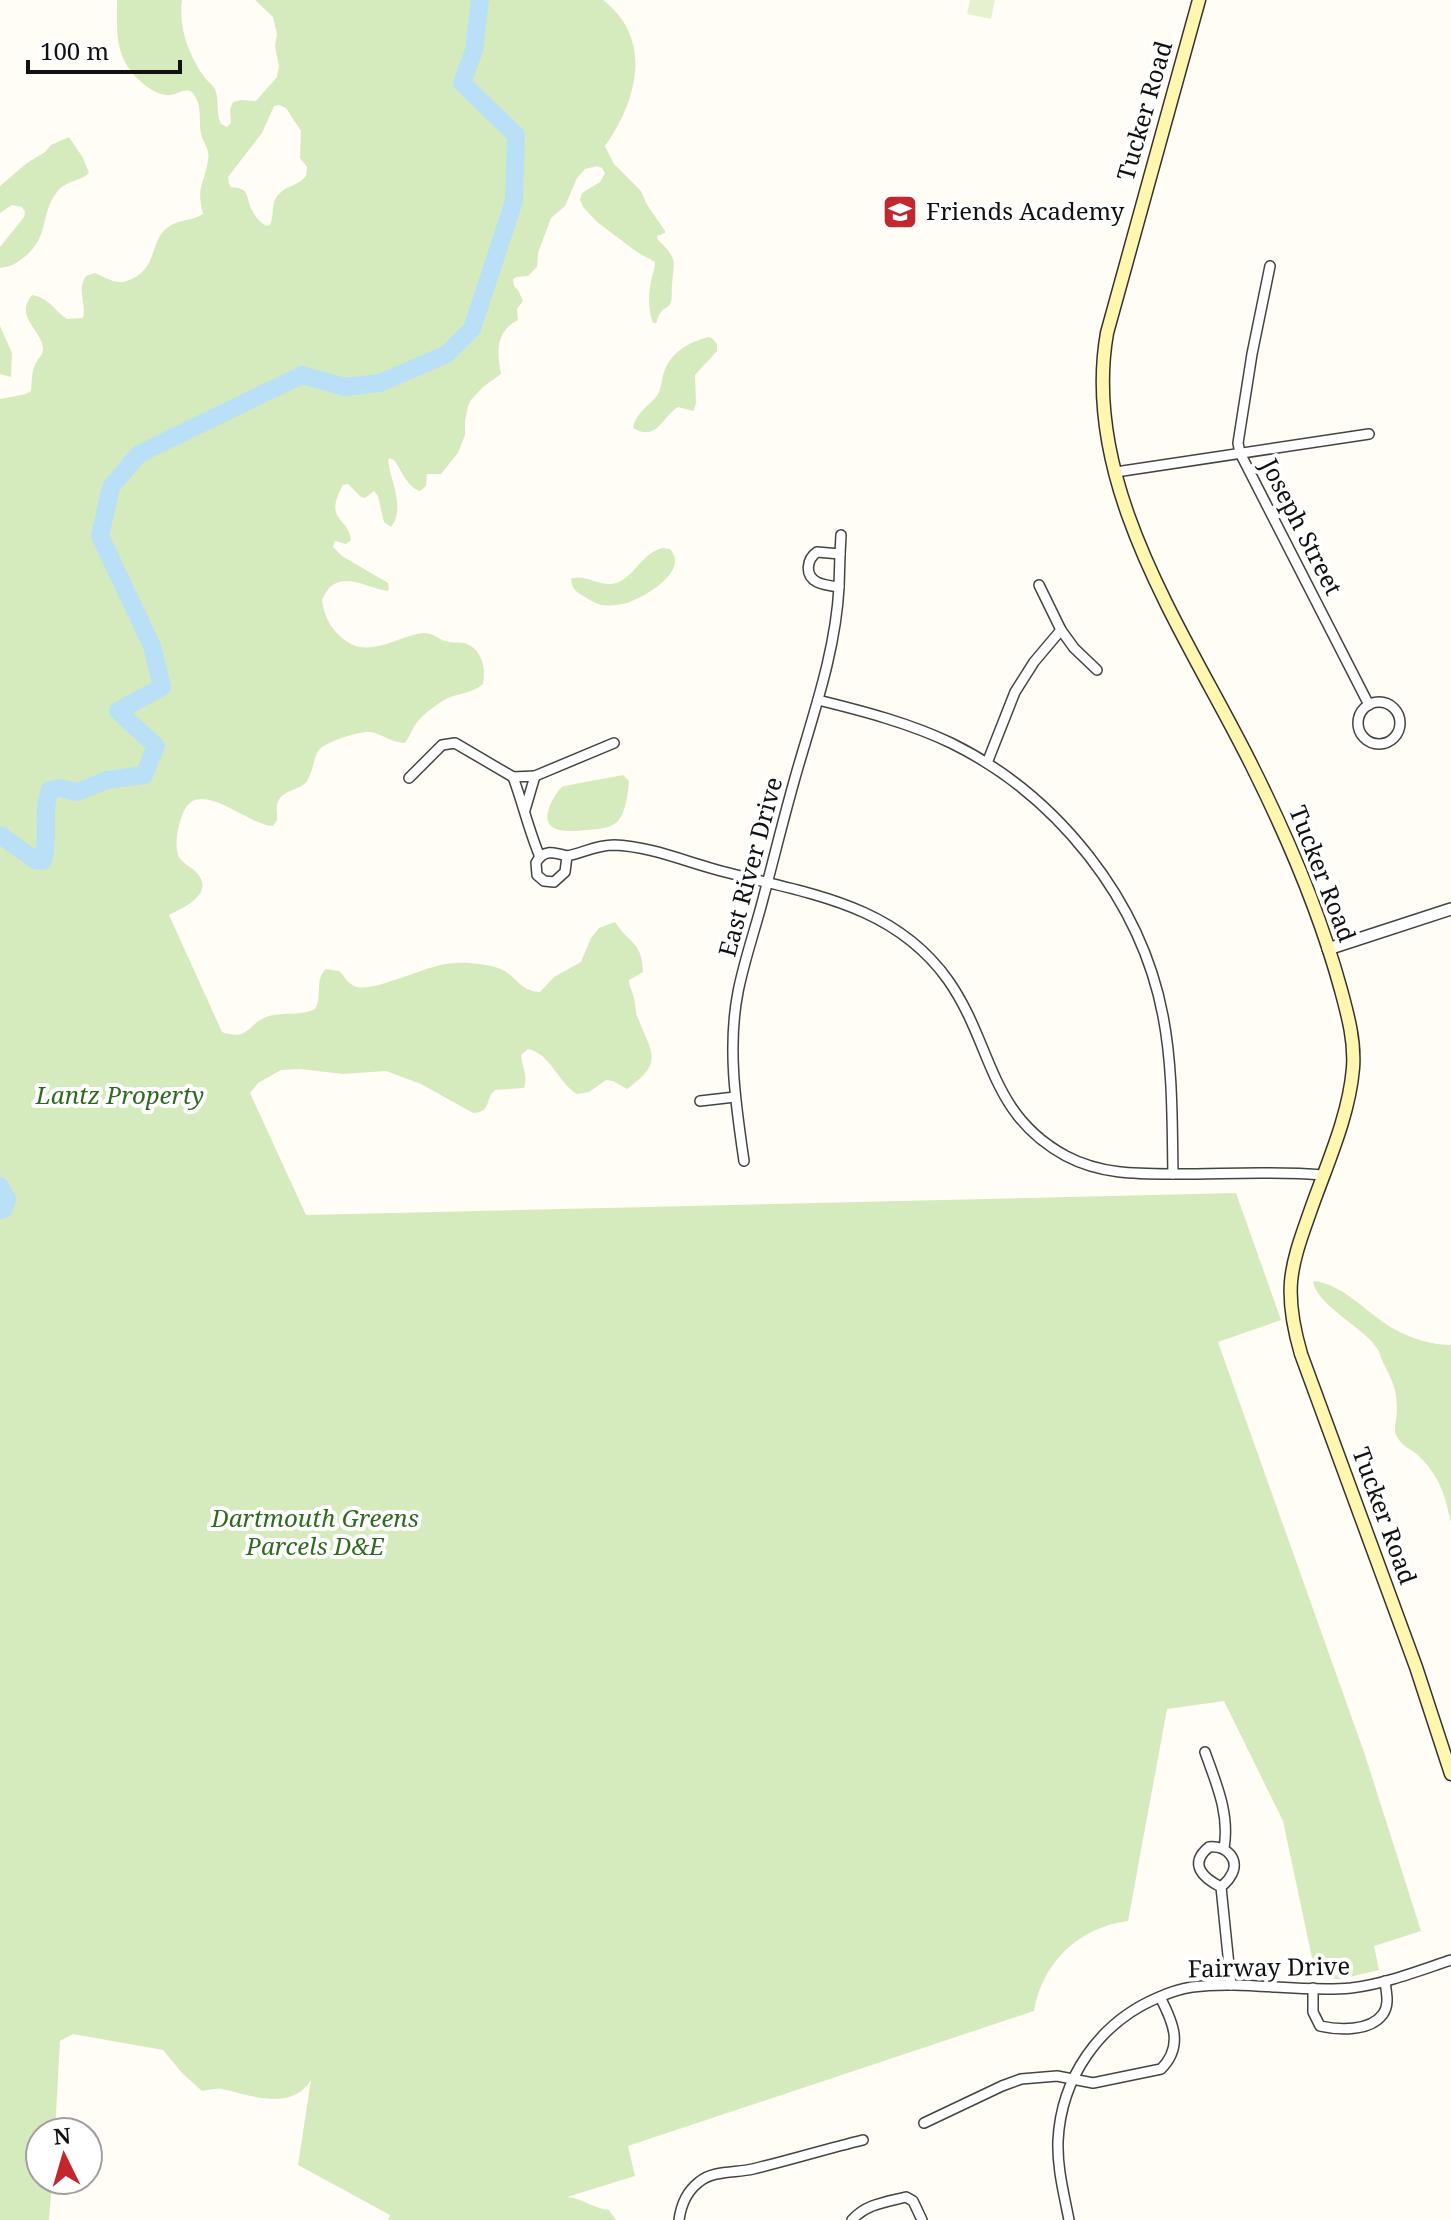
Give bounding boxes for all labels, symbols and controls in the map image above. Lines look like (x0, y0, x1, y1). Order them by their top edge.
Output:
scale bar (28, 24, 180, 74)
text: 100 m (40, 34, 109, 67)
street label: Tucker Road (1108, 37, 1179, 184)
school or university icon: Friends Academy (881, 193, 919, 231)
place label: Friends Academy (926, 194, 1125, 227)
street label: Joseph Street (1253, 451, 1351, 600)
street label: East River Drive (710, 773, 789, 960)
street label: Tucker Road (1282, 801, 1365, 947)
park label: Lantz Property (35, 1078, 204, 1111)
street label: Tucker Road (1345, 1442, 1426, 1589)
park label: Dartmouth Greens Parcels D&E (210, 1501, 419, 1562)
street label: Fairway Drive (1188, 1949, 1350, 1984)
north arrow (24, 2116, 104, 2196)
text: N (52, 2119, 72, 2151)

